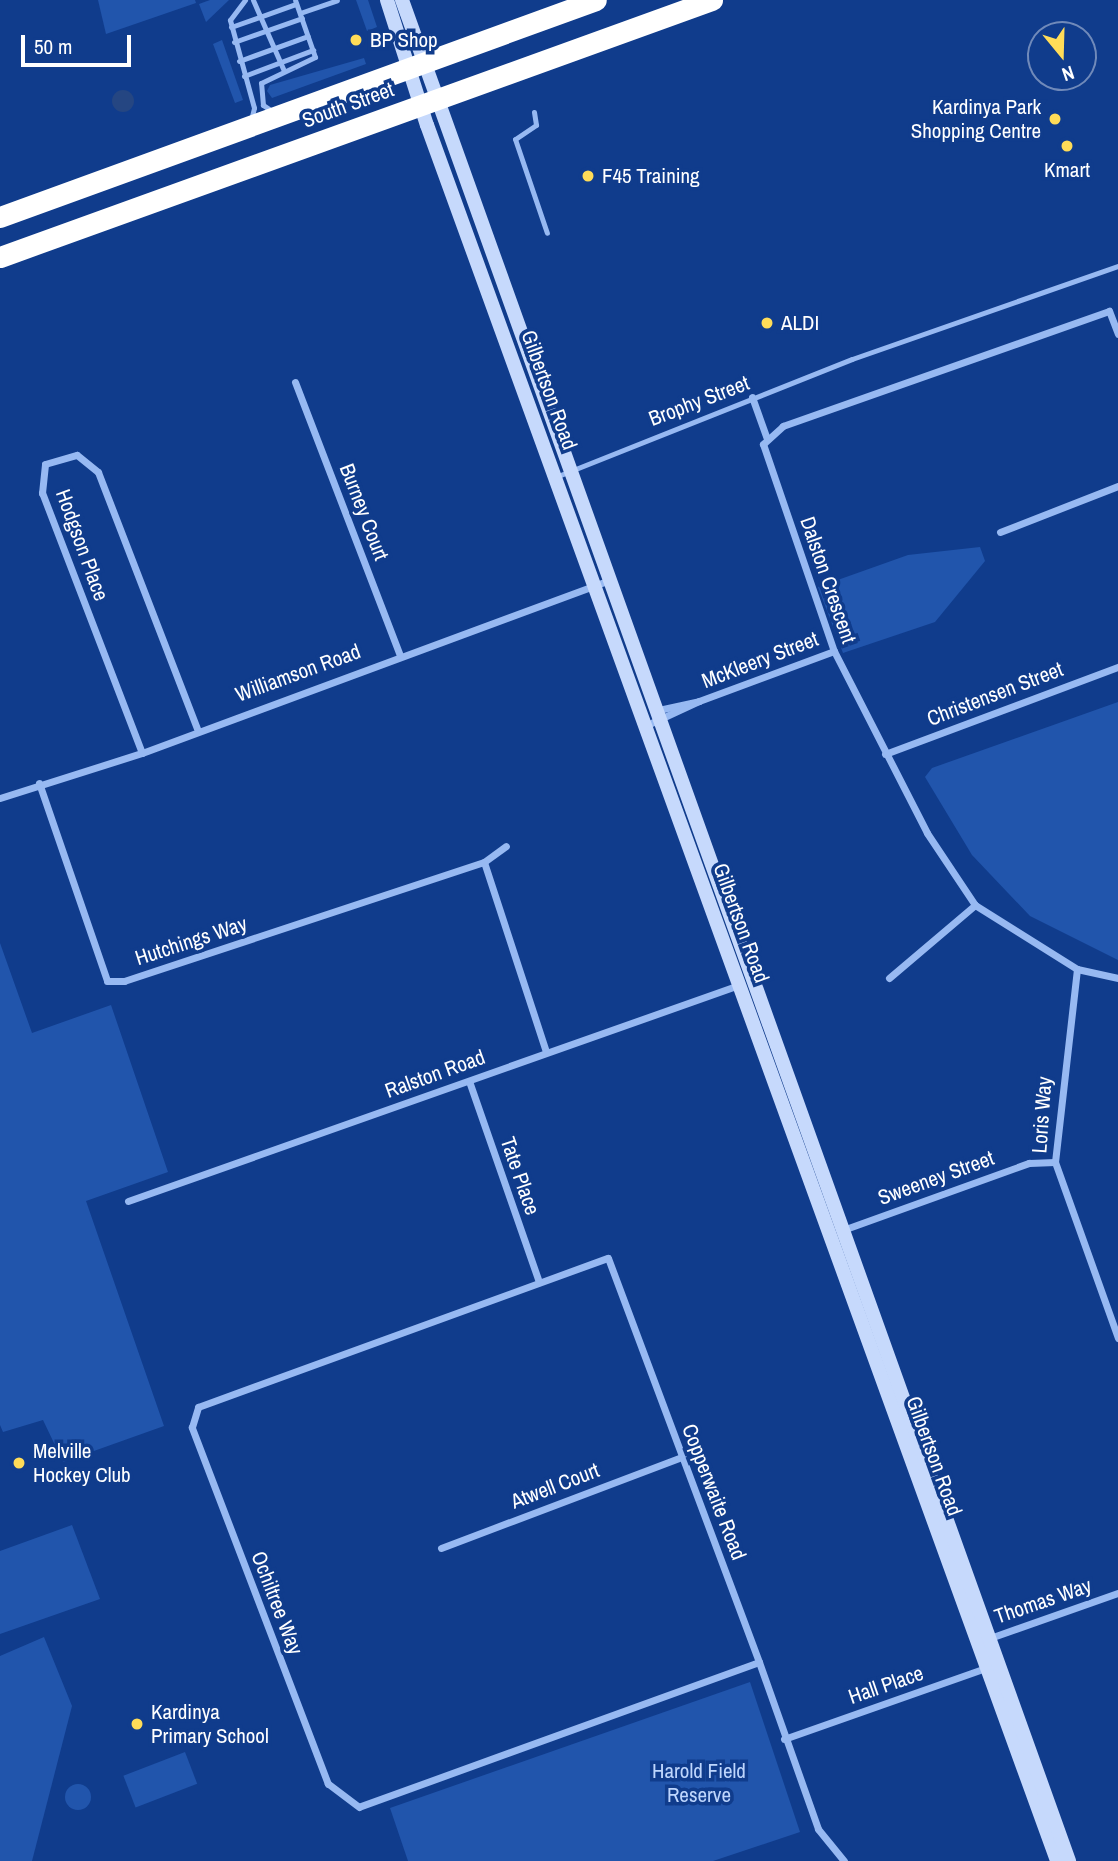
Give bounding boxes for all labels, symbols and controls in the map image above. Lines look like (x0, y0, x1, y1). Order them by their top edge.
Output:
scale bar (24, 21, 135, 65)
north arrow (1027, 21, 1097, 91)
place label: BP Shop (370, 27, 438, 53)
text: 50 m (34, 32, 72, 61)
marker: BP Shop (348, 32, 364, 48)
text: N (1059, 60, 1078, 88)
street label: South Street (299, 77, 397, 133)
place label: Kardinya Park Shopping Centre (911, 94, 1041, 144)
marker: Kardinya Park Shopping Centre (1047, 111, 1063, 127)
marker: Kmart (1059, 138, 1075, 154)
place label: Kmart (1044, 157, 1090, 183)
place label: F45 Training (602, 163, 700, 189)
marker: F45 Training (580, 168, 596, 184)
place label: ALDI (781, 310, 819, 336)
marker: ALDI (759, 315, 775, 331)
street label: Gilbertson Road (516, 327, 582, 453)
street label: Brophy Street (645, 370, 753, 432)
street label: Burney Court (334, 460, 394, 564)
street label: Hodgson Place (50, 486, 114, 604)
street label: Dalston Crescent (795, 513, 861, 647)
street label: McKleery Street (698, 626, 822, 694)
street label: Williamson Road (232, 639, 364, 707)
street label: Christensen Street (923, 657, 1067, 731)
street label: Gilbertson Road (708, 860, 774, 986)
street label: Hutchings Way (132, 911, 250, 971)
street label: Ralston Road (382, 1044, 488, 1104)
street label: Loris Way (1027, 1076, 1057, 1154)
street label: Tate Place (495, 1134, 545, 1218)
street label: Sweeney Street (875, 1145, 997, 1211)
street label: Gilbertson Road (901, 1393, 967, 1519)
street label: Copperwaite Road (677, 1420, 751, 1564)
place label: Melville Hockey Club (33, 1438, 131, 1488)
marker: Melville Hockey Club (11, 1455, 27, 1471)
street label: Atwell Court (507, 1458, 603, 1514)
street label: Ochiltree Way (246, 1548, 308, 1658)
street label: Thomas Way (991, 1573, 1095, 1629)
street label: Hall Place (845, 1660, 927, 1710)
place label: Kardinya Primary School (151, 1699, 269, 1749)
marker: Kardinya Primary School (129, 1716, 145, 1732)
park label: Harold Field Reserve (652, 1758, 746, 1808)

